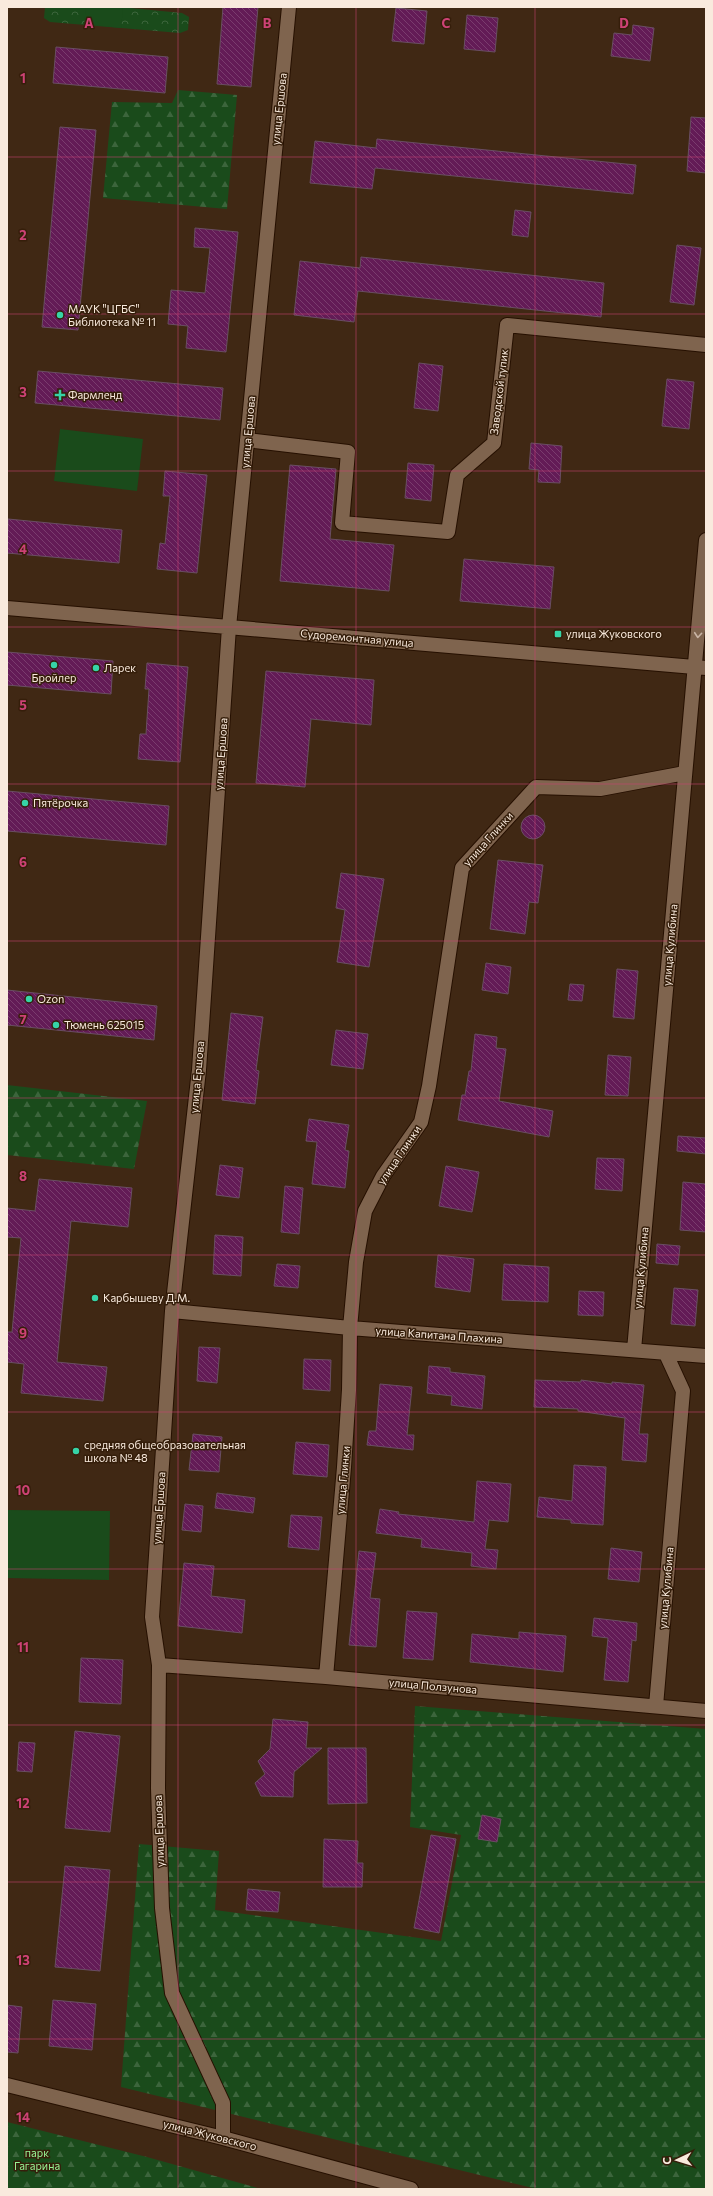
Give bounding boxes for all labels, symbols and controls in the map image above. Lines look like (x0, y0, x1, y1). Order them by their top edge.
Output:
text: A (84, 15, 94, 31)
text: B (263, 15, 272, 31)
text: C (442, 15, 451, 31)
text: D (619, 15, 629, 31)
text: 1 (20, 70, 26, 86)
street label: улица Ершова (268, 72, 289, 146)
text: 2 (19, 227, 27, 243)
place label: МАУК "ЦГБС" Библиотека № 11 (68, 302, 156, 328)
marker: МАУК "ЦГБС" Библиотека № 11 (55, 310, 65, 320)
street label: Заводской тупик (487, 348, 510, 435)
text: 3 (19, 384, 27, 400)
place label: Фармленд (68, 388, 123, 401)
marker: Фармленд (55, 390, 65, 400)
street label: улица Ершова (238, 395, 257, 469)
text: 4 (19, 541, 27, 557)
street label: Судоремонтная улица (300, 626, 414, 649)
place label: улица Жуковского (566, 627, 662, 640)
marker: улица Жуковского (553, 629, 563, 639)
one-way arrow (693, 632, 702, 638)
marker: Бройлер (49, 660, 59, 670)
place label: Ларек (104, 661, 136, 674)
marker: Ларек (91, 663, 101, 673)
place label: Бройлер (32, 671, 76, 684)
text: 5 (19, 697, 27, 713)
street label: улица Ершова (211, 717, 230, 791)
place label: Пятёрочка (33, 796, 88, 809)
marker: Пятёрочка (20, 798, 30, 808)
street label: улица Глинки (460, 809, 515, 868)
text: 6 (19, 854, 27, 870)
street label: улица Кулибина (659, 903, 680, 986)
place label: Ozon (37, 992, 64, 1005)
marker: Ozon (24, 994, 34, 1004)
text: 7 (19, 1011, 27, 1027)
place label: Тюмень 625015 (64, 1018, 144, 1031)
marker: Тюмень 625015 (51, 1020, 61, 1030)
street label: улица Ершова (187, 1040, 206, 1114)
street label: улица Глинки (374, 1123, 423, 1187)
text: 8 (19, 1168, 27, 1184)
street label: улица Кулибина (630, 1226, 651, 1309)
place label: Карбышеву Д.М. (103, 1291, 190, 1304)
marker: Карбышеву Д.М. (90, 1293, 100, 1303)
street label: улица Капитана Плахина (375, 1324, 503, 1345)
text: 9 (19, 1325, 27, 1341)
place label: средняя общеобразовательная школа № 48 (84, 1438, 246, 1464)
street label: улица Глинки (333, 1445, 352, 1515)
marker: средняя общеобразовательная школа № 48 (71, 1446, 81, 1456)
street label: улица Ершова (149, 1471, 168, 1545)
text: 10 (16, 1482, 31, 1498)
street label: улица Кулибина (655, 1546, 676, 1629)
text: 11 (17, 1639, 29, 1655)
street label: улица Ползунова (388, 1675, 478, 1696)
text: 12 (16, 1795, 30, 1811)
street label: улица Ершова (151, 1795, 166, 1867)
text: 13 (16, 1952, 30, 1968)
text: 14 (16, 2109, 30, 2125)
street label: улица Жуковского (162, 2117, 259, 2153)
north arrow (657, 2140, 697, 2180)
park label: парк Гагарина (14, 2146, 60, 2172)
text: С (660, 2156, 673, 2165)

